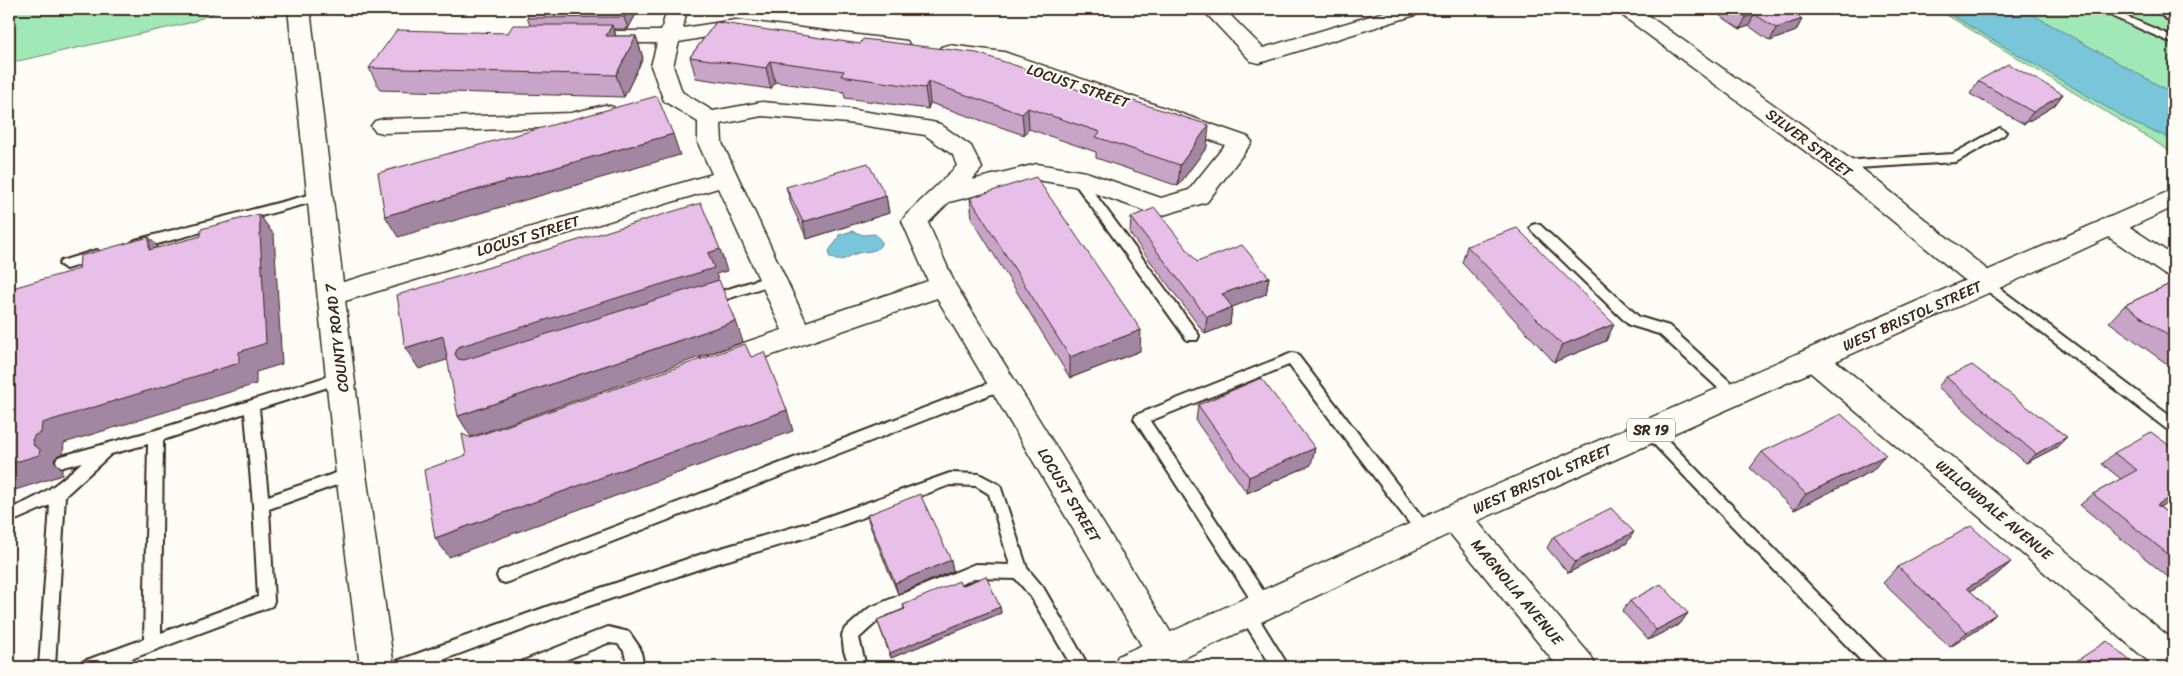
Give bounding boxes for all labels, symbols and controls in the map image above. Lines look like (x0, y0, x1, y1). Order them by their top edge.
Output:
street label: LOCUST STREET (1023, 56, 1134, 116)
street label: SILVER STREET (1760, 102, 1859, 185)
street label: LOCUST STREET (473, 208, 584, 264)
street label: WEST BRISTOL STREET (1838, 273, 1987, 358)
street label: COUNTY ROAD 7 (317, 281, 357, 394)
road number: SR 19 (1627, 418, 1675, 442)
street label: WEST BRISTOL STREET (1468, 436, 1617, 521)
street label: LOCUST STREET (1030, 443, 1108, 548)
street label: WILLOWDALE AVENUE (1930, 453, 2060, 568)
street label: MAGNOLIA AVENUE (1464, 533, 1571, 652)

